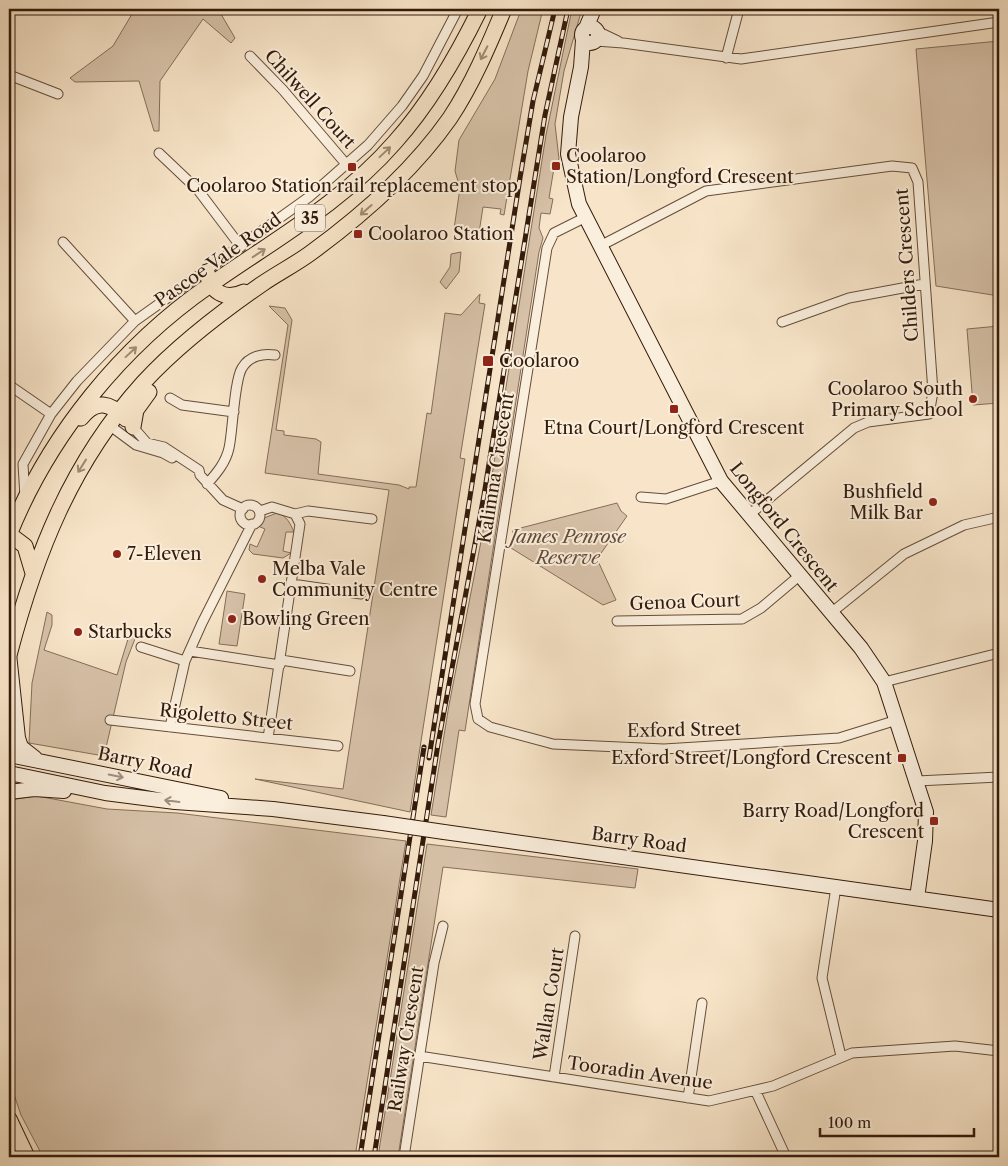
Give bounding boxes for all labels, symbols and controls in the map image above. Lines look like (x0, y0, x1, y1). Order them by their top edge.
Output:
street label: Chilwell Court (260, 45, 361, 154)
one-way arrow (479, 45, 488, 60)
place label: Coolaroo Station/Longford Crescent (566, 145, 794, 188)
one-way arrow (379, 146, 392, 158)
marker: Coolaroo Station/Longford Crescent (550, 160, 562, 172)
marker: Coolaroo Station rail replacement stop (346, 161, 358, 173)
place label: Coolaroo Station rail replacement stop (186, 175, 518, 197)
street label: Childers Crescent (891, 187, 923, 342)
road number: 35 (295, 204, 325, 232)
one-way arrow (360, 204, 373, 215)
street label: Pascoe Vale Road (151, 208, 285, 312)
place label: Coolaroo Station (368, 223, 514, 245)
marker: Coolaroo Station (352, 228, 364, 240)
one-way arrow (251, 248, 265, 258)
one-way arrow (124, 346, 137, 358)
place label: Coolaroo (499, 350, 579, 372)
marker: Coolaroo (481, 354, 495, 368)
place label: Coolaroo South Primary School (827, 378, 963, 421)
street label: Kalimna Crescent (473, 390, 519, 545)
marker: Coolaroo South Primary School (967, 393, 979, 405)
marker: Etna Court/Longford Crescent (668, 403, 680, 415)
place label: Etna Court/Longford Crescent (544, 417, 805, 439)
one-way arrow (76, 458, 86, 472)
street label: Longford Crescent (725, 458, 843, 597)
place label: Bushfield Milk Bar (842, 481, 923, 524)
marker: Bushfield Milk Bar (927, 496, 939, 508)
park label: James Penrose Reserve (505, 526, 627, 569)
place label: 7-Eleven (127, 543, 202, 565)
marker: 7-Eleven (111, 548, 123, 560)
place label: Melba Vale Community Centre (272, 558, 438, 601)
marker: Melba Vale Community Centre (256, 573, 268, 585)
street label: Genoa Court (629, 589, 741, 615)
place label: Bowling Green (242, 608, 370, 630)
marker: Bowling Green (226, 613, 238, 625)
place label: Starbucks (88, 621, 172, 643)
marker: Starbucks (72, 626, 84, 638)
street label: Rigoletto Street (158, 699, 294, 735)
street label: Exford Street (627, 718, 742, 742)
street label: Barry Road (96, 742, 194, 784)
place label: Exford Street/Longford Crescent (611, 747, 893, 769)
marker: Exford Street/Longford Crescent (896, 752, 908, 764)
one-way arrow (108, 772, 124, 781)
one-way arrow (164, 796, 180, 806)
place label: Barry Road/Longford Crescent (742, 800, 925, 843)
marker: Barry Road/Longford Crescent (928, 815, 940, 827)
street label: Barry Road (590, 822, 688, 858)
street label: Wallan Court (529, 945, 569, 1063)
street label: Railway Crescent (384, 964, 428, 1113)
street label: Tooradin Avenue (566, 1052, 714, 1094)
scale bar (820, 1106, 974, 1138)
text: 100 m (828, 1113, 871, 1132)

